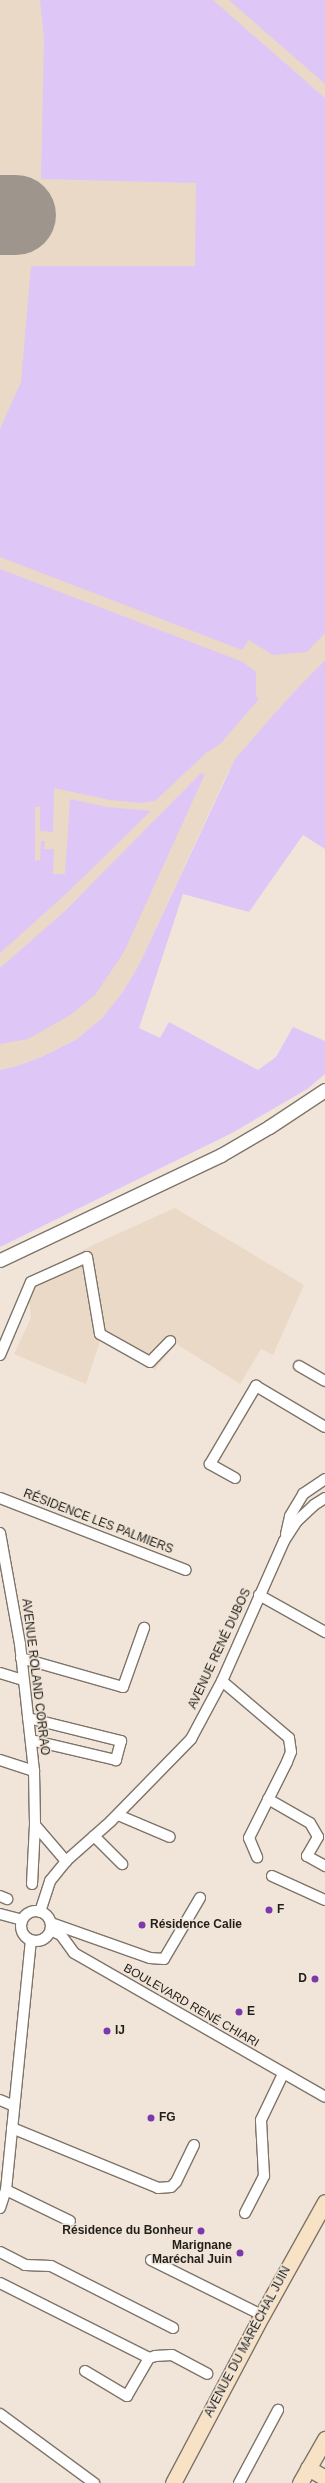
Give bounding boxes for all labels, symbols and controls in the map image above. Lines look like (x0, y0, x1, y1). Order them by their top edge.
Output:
street label: RÉSIDENCE LES PALMIERS (21, 1487, 175, 1557)
street label: AVENUE RENÉ DUBOS (186, 1587, 254, 1711)
street label: AVENUE ROLAND CORRAO (18, 1598, 52, 1756)
place label: F (277, 1903, 284, 1917)
marker: F (264, 1905, 274, 1915)
place label: Résidence Calie (150, 1918, 242, 1932)
marker: Résidence Calie (137, 1920, 147, 1930)
street label: BOULEVARD RENÉ CHIARI (121, 1961, 261, 2051)
place label: D (298, 1972, 307, 1986)
marker: D (310, 1974, 320, 1984)
place label: E (247, 2005, 255, 2019)
marker: E (234, 2007, 244, 2017)
place label: IJ (115, 2024, 125, 2038)
marker: IJ (102, 2026, 112, 2036)
place label: FG (159, 2111, 176, 2125)
marker: FG (146, 2113, 156, 2123)
place label: Résidence du Bonheur (62, 2224, 193, 2238)
marker: Résidence du Bonheur (196, 2226, 206, 2236)
place label: Marignane Maréchal Juin (152, 2239, 232, 2267)
marker: Marignane Maréchal Juin (235, 2248, 245, 2258)
street label: AVENUE DU MARÉCHAL JUIN (202, 2264, 294, 2420)

